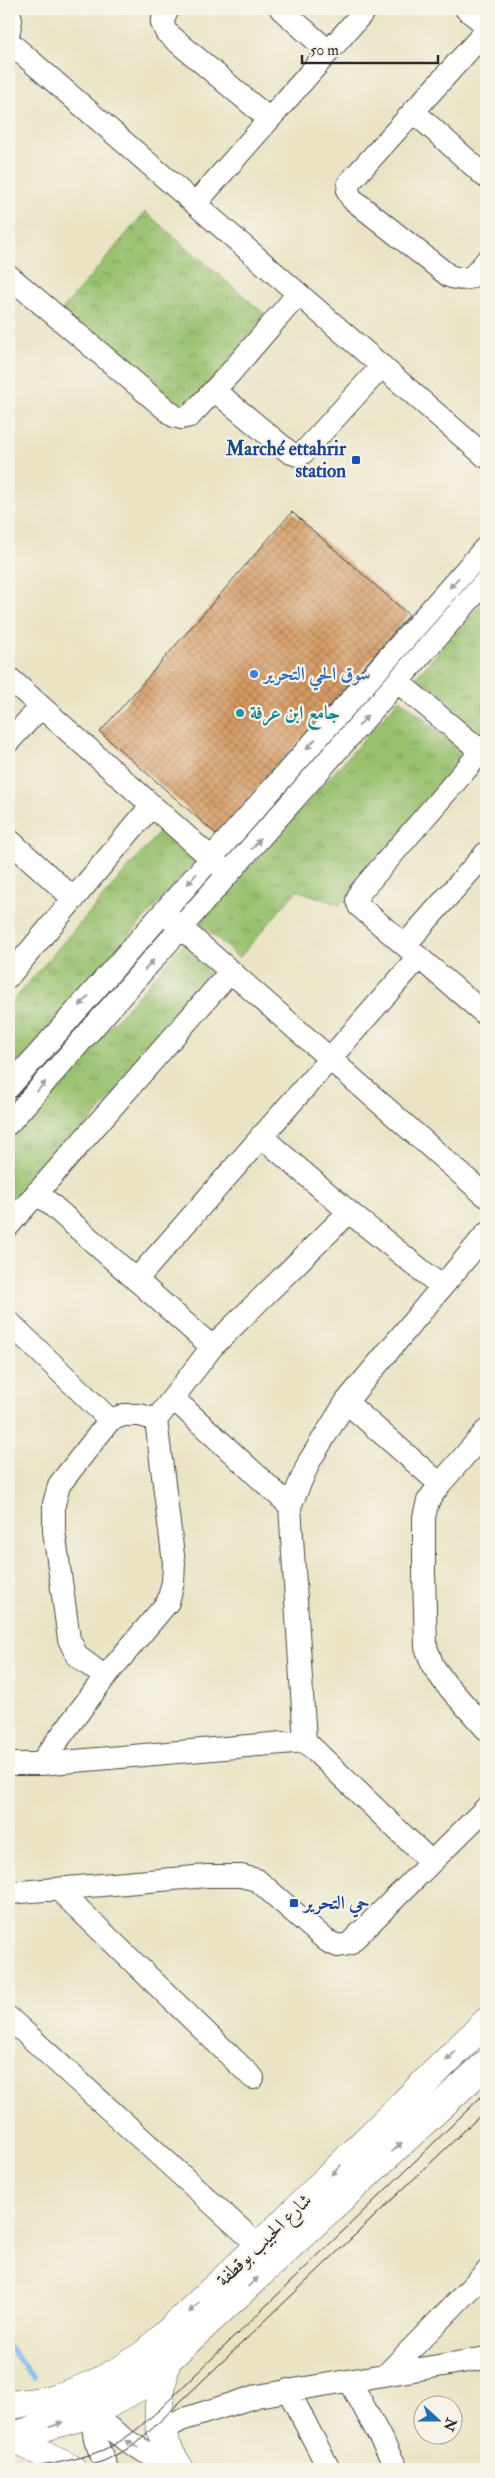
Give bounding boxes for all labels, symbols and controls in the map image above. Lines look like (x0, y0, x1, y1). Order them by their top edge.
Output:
scale bar (302, 32, 439, 64)
text: 50 m (310, 41, 339, 60)
place label: Marché ettahrir station (225, 437, 347, 483)
marker: Marché ettahrir station (350, 454, 362, 466)
one-way arrow (448, 577, 460, 589)
place label: سوق الحي التحرير (262, 662, 371, 691)
marker: سوق الحي التحرير (248, 668, 260, 680)
place label: جامع ابن عرفة (250, 701, 340, 730)
marker: جامع ابن عرفة (234, 707, 246, 719)
one-way arrow (358, 715, 369, 728)
one-way arrow (306, 738, 317, 750)
one-way arrow (251, 837, 262, 850)
one-way arrow (186, 872, 197, 885)
one-way arrow (143, 959, 154, 972)
one-way arrow (79, 994, 90, 1007)
one-way arrow (35, 1081, 46, 1093)
place label: حي التحرير (302, 1891, 370, 1918)
marker: حي التحرير (288, 1897, 300, 1909)
one-way arrow (446, 2050, 458, 2062)
one-way arrow (391, 2141, 403, 2153)
one-way arrow (330, 2164, 342, 2176)
street label: شارع الحبيب بوقطفة (211, 2188, 319, 2294)
one-way arrow (247, 2276, 259, 2288)
one-way arrow (188, 2302, 200, 2314)
north arrow (412, 2396, 462, 2446)
text: N (439, 2415, 460, 2434)
one-way arrow (49, 2421, 64, 2429)
one-way arrow (126, 2439, 139, 2448)

